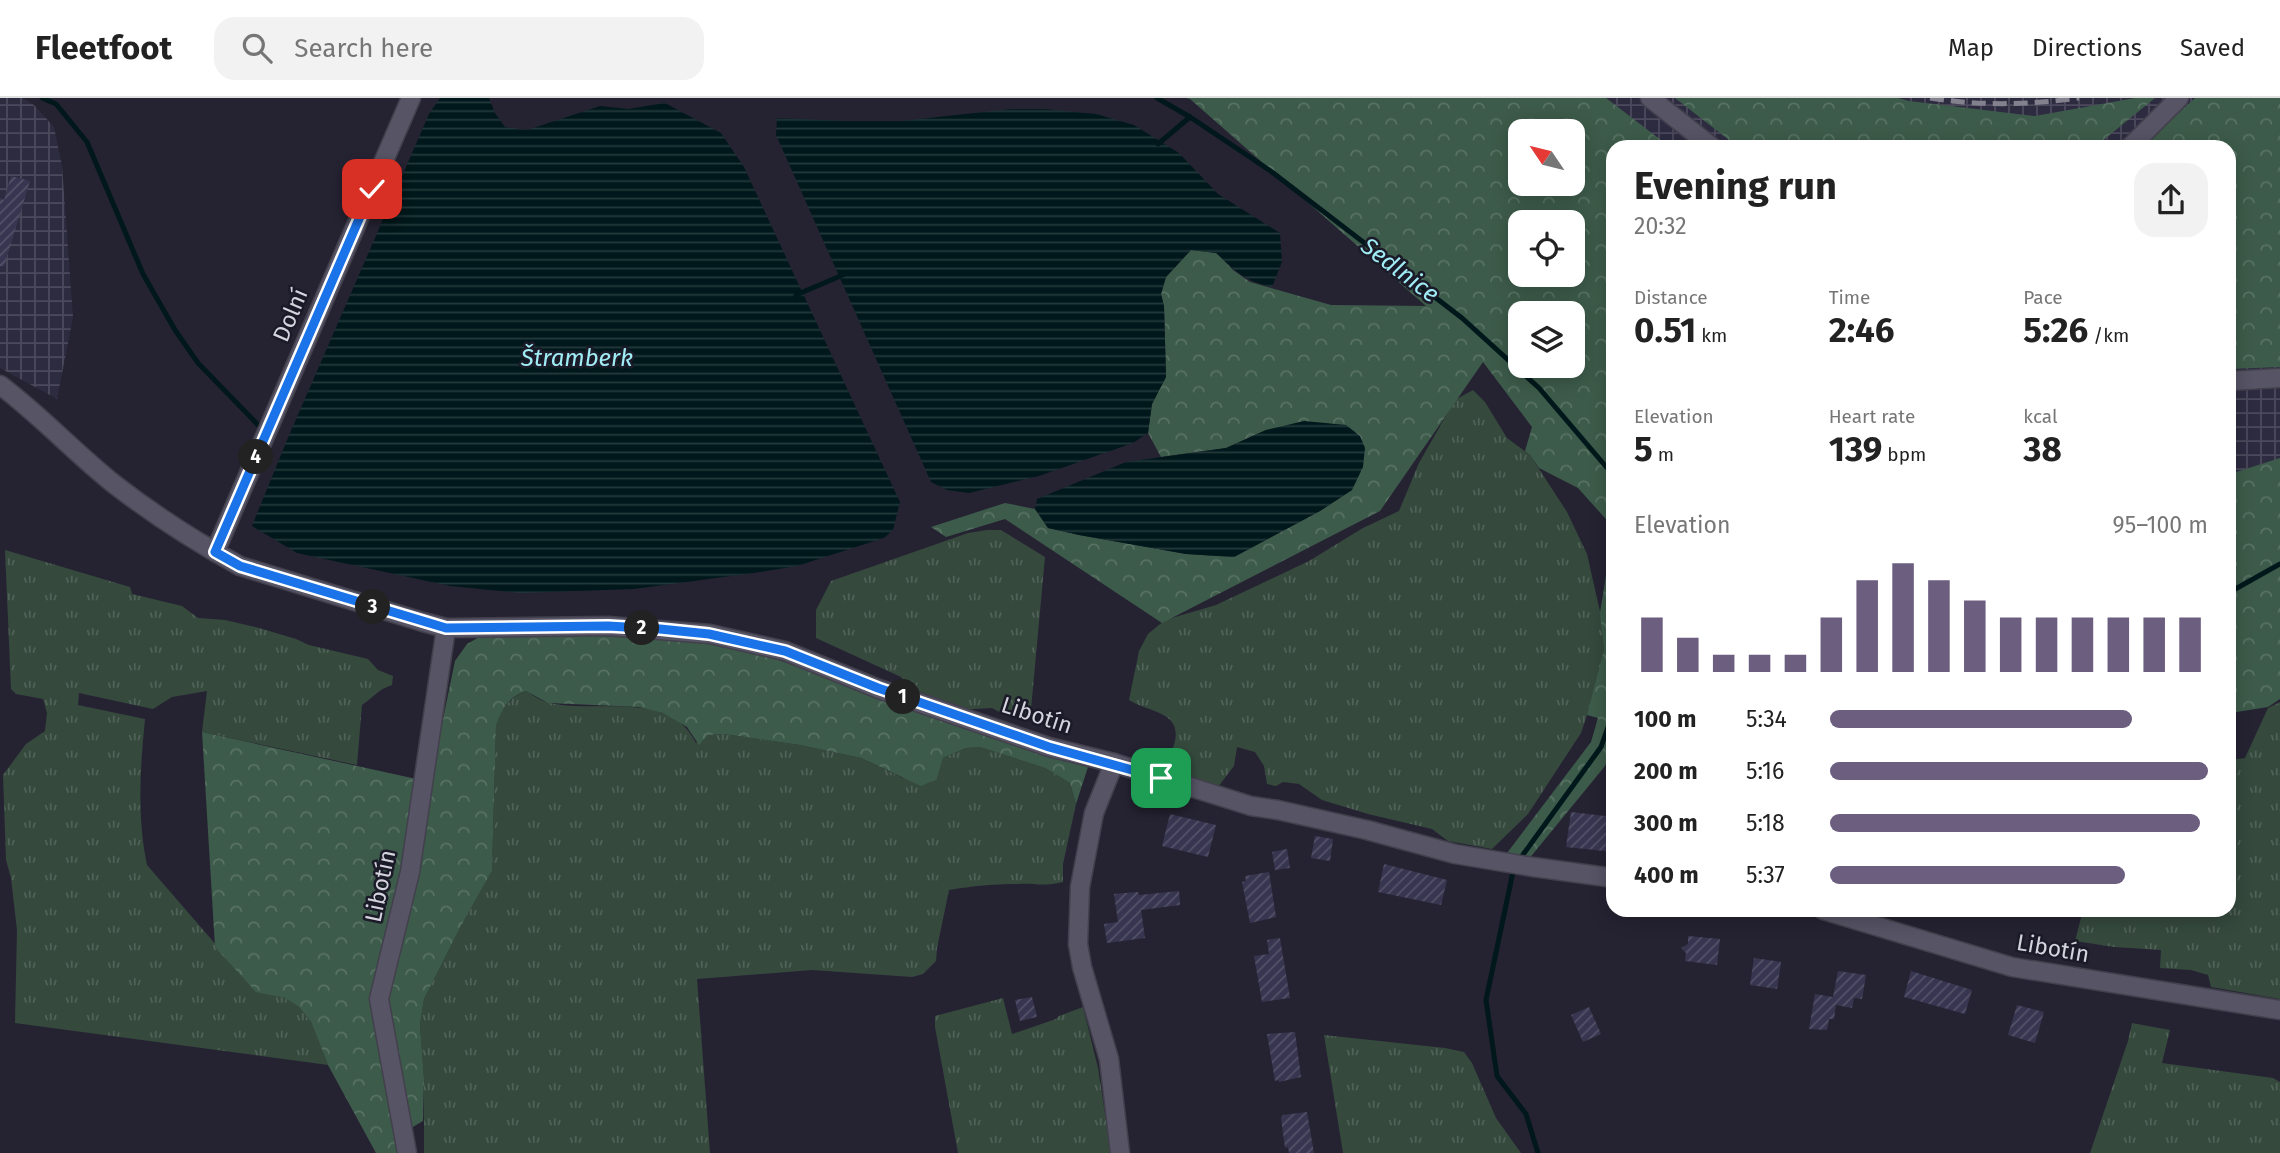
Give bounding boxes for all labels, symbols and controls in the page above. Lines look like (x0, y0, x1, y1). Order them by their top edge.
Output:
search box (214, 17, 704, 80)
text: Fleetfoot (35, 28, 172, 68)
icon: search (238, 29, 276, 67)
text: Search here (294, 33, 433, 64)
text: Map (1948, 34, 1994, 62)
text: Directions (2032, 34, 2142, 62)
text: Saved (2180, 34, 2245, 62)
north arrow (1508, 119, 1586, 196)
map controls (1508, 119, 1585, 378)
pin (342, 159, 402, 219)
text: Evening run (1634, 163, 1837, 209)
button: share (2134, 163, 2208, 237)
icon: check (353, 170, 391, 208)
button: locate (1508, 210, 1585, 287)
text: 20:32 (1634, 212, 1687, 240)
water label: Sedlnice (1355, 231, 1444, 308)
street label: Dolní (266, 284, 314, 346)
text: Distance (1634, 286, 1708, 309)
text: Time (1829, 286, 1870, 309)
text: Pace (2023, 286, 2063, 309)
button: layers (1508, 301, 1585, 378)
text: 0.51 (1634, 309, 1696, 351)
text: 2:46 (1829, 309, 1895, 351)
text: 5:26 (2023, 309, 2088, 351)
text: km (1696, 324, 1727, 347)
text: /km (2088, 324, 2129, 347)
water label: Štramberk (520, 343, 633, 372)
text: Elevation (1634, 405, 1714, 428)
text: Heart rate (1829, 405, 1915, 428)
text: kcal (2023, 405, 2058, 428)
text: 5 (1634, 428, 1653, 470)
text: 139 (1829, 428, 1882, 470)
text: 38 (2023, 428, 2062, 470)
pin: 4 (238, 440, 274, 474)
text: m (1653, 443, 1674, 466)
text: bpm (1882, 443, 1926, 466)
text: 4 (250, 445, 261, 468)
text: Elevation (1634, 511, 1730, 539)
text: 95–100 m (2113, 511, 2208, 539)
pin: 3 (356, 589, 390, 624)
text: 3 (368, 595, 377, 618)
pin: 2 (624, 610, 660, 646)
text: 2 (637, 616, 646, 639)
pin: 1 (886, 680, 920, 714)
text: 1 (898, 685, 907, 708)
street label: Libotín (998, 690, 1076, 740)
text: 100 m (1634, 705, 1696, 733)
text: 5:34 (1746, 705, 1787, 733)
pin (1131, 748, 1191, 808)
text: 200 m (1634, 757, 1698, 785)
text: 5:16 (1746, 757, 1784, 785)
icon: arrive (1142, 759, 1180, 797)
text: 300 m (1634, 809, 1698, 837)
text: 5:18 (1746, 809, 1785, 837)
street label: Libotín (359, 847, 401, 925)
text: 400 m (1634, 861, 1699, 889)
text: 5:37 (1746, 861, 1785, 889)
street label: Libotín (2014, 928, 2092, 968)

